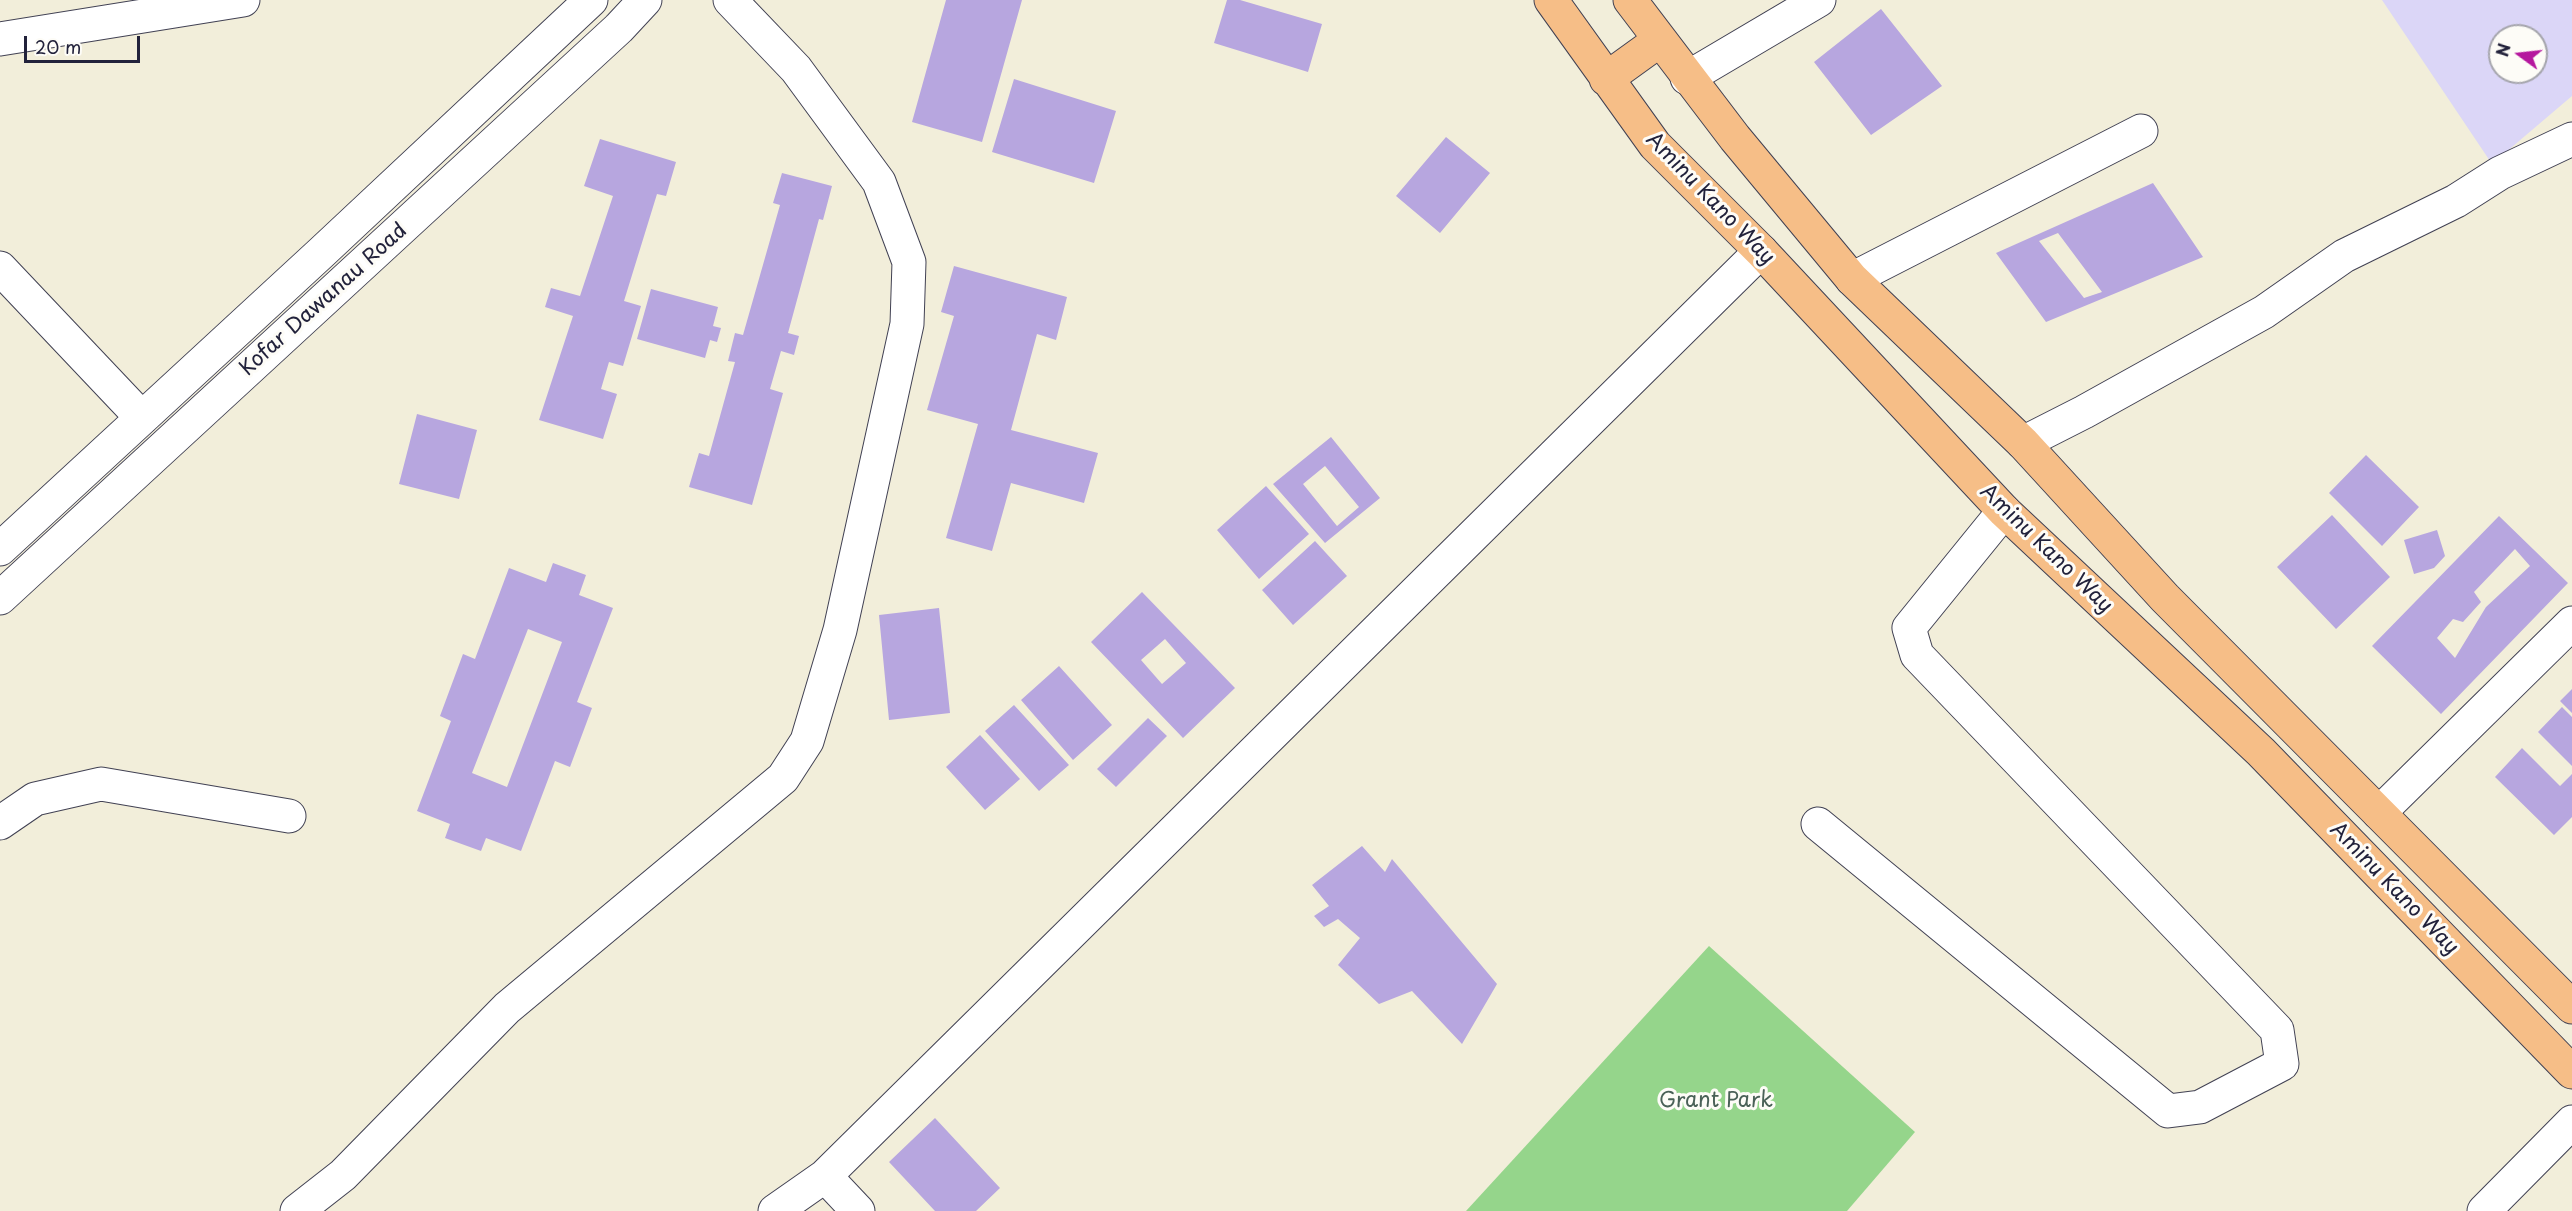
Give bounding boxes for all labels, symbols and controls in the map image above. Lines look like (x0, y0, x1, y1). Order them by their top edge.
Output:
scale bar (27, 24, 142, 62)
north arrow (2488, 24, 2548, 84)
text: 20 m (35, 33, 81, 60)
text: N (2489, 41, 2516, 59)
street label: Aminu Kano Way (1640, 127, 1780, 271)
street label: Kofar Dawanau Road (235, 218, 413, 382)
street label: Aminu Kano Way (1974, 479, 2118, 619)
street label: Aminu Kano Way (2324, 817, 2464, 961)
park label: Grant Park (1659, 1088, 1773, 1114)

